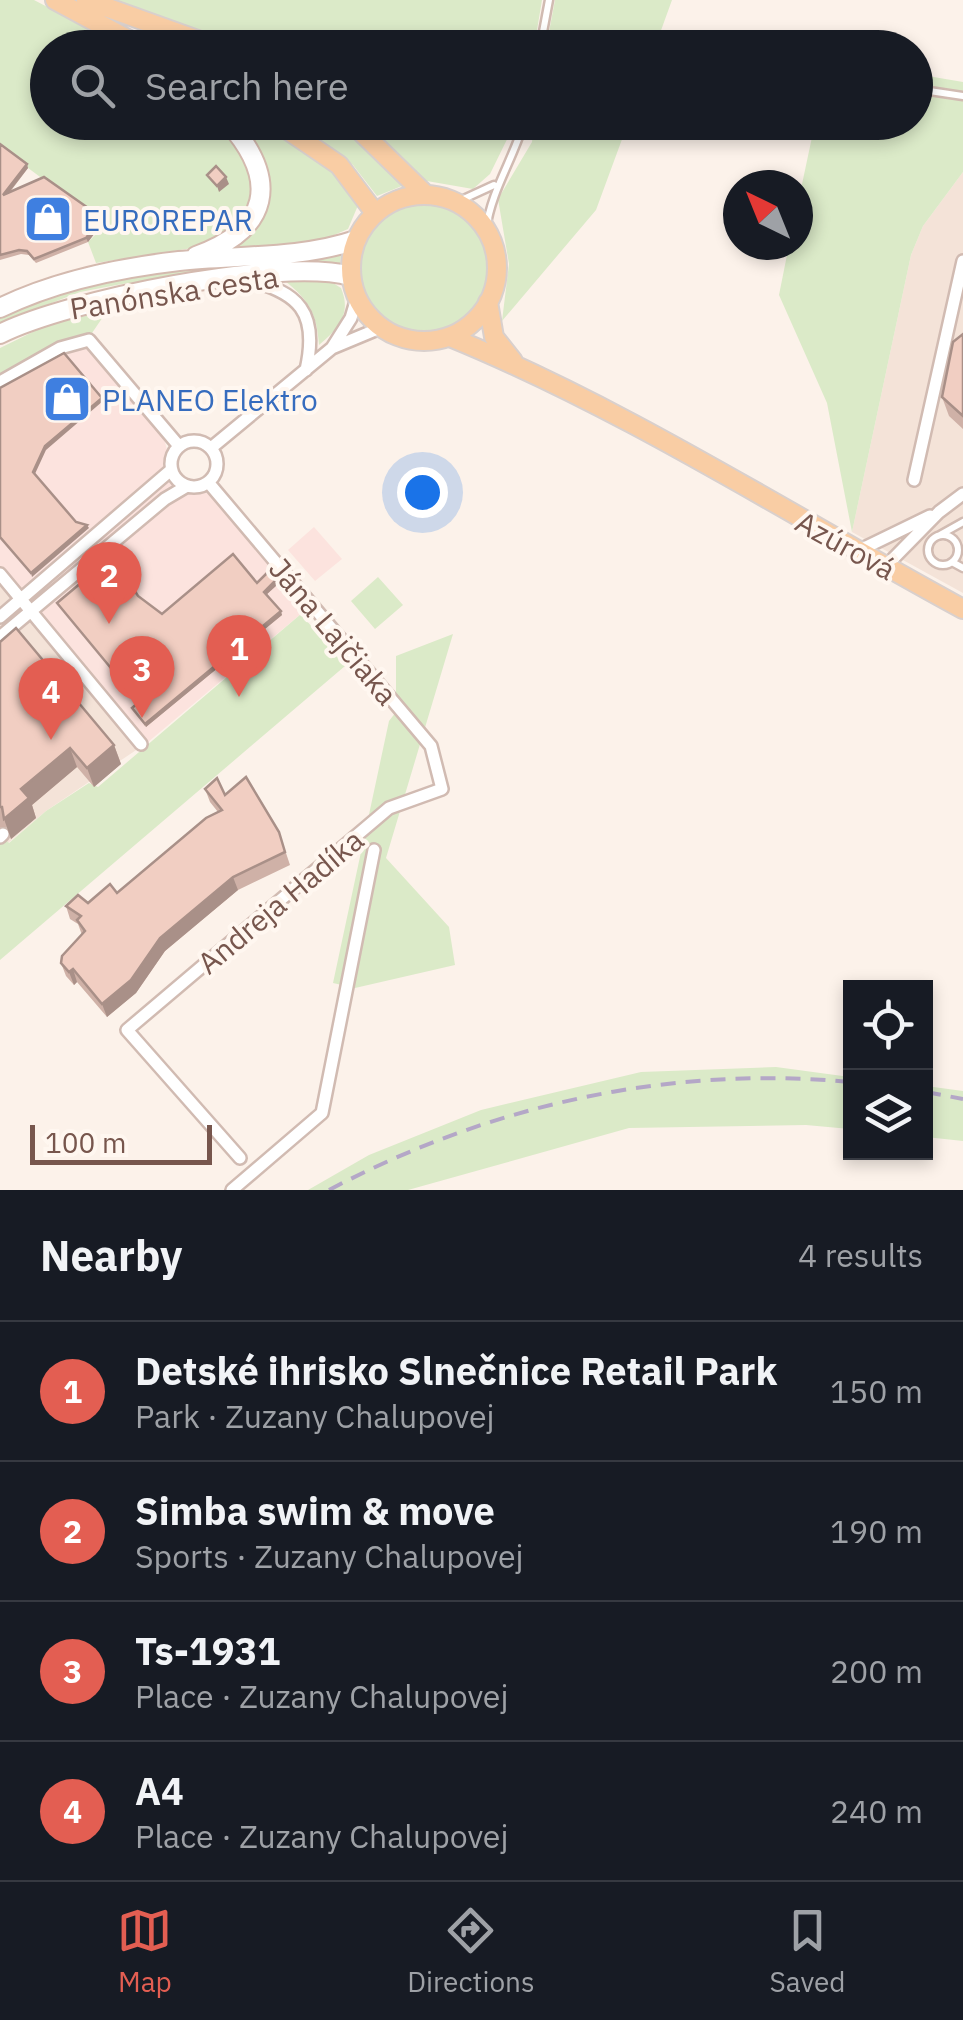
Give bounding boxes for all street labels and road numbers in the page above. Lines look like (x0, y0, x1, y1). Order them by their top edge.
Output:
street label: Panónska cesta (67, 256, 281, 328)
street label: Azúrová (789, 502, 903, 588)
street label: Jána Lajčiaka (261, 549, 407, 713)
street label: Andreja Hadíka (189, 820, 371, 982)

